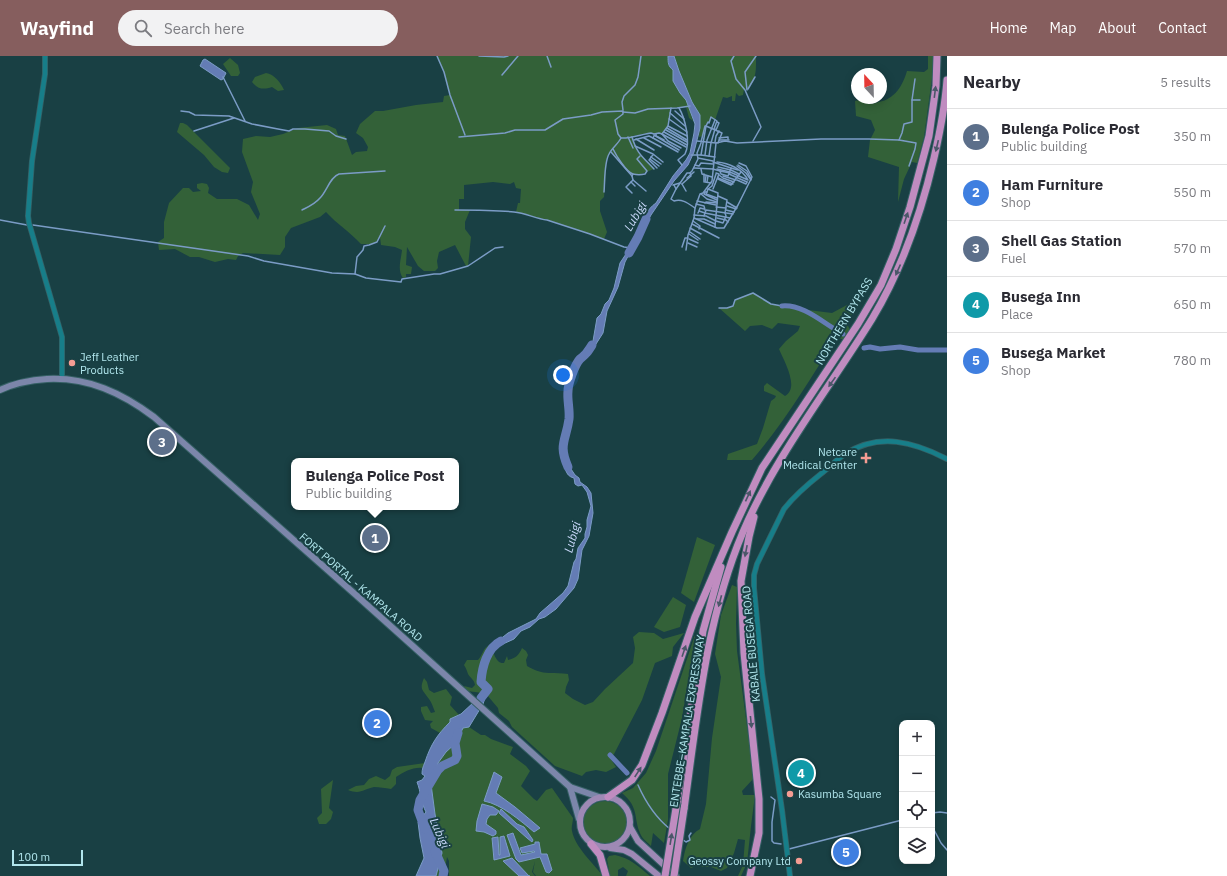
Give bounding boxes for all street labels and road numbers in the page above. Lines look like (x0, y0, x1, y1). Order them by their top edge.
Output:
street label: NORTHERN BYPASS (812, 275, 876, 367)
street label: FORT PORTAL - KAMPALA ROAD (296, 530, 426, 644)
street label: KABALE BUSEGA ROAD (739, 585, 763, 703)
street label: ENTEBBE–KAMPALA EXPRESSWAY (666, 633, 708, 808)

